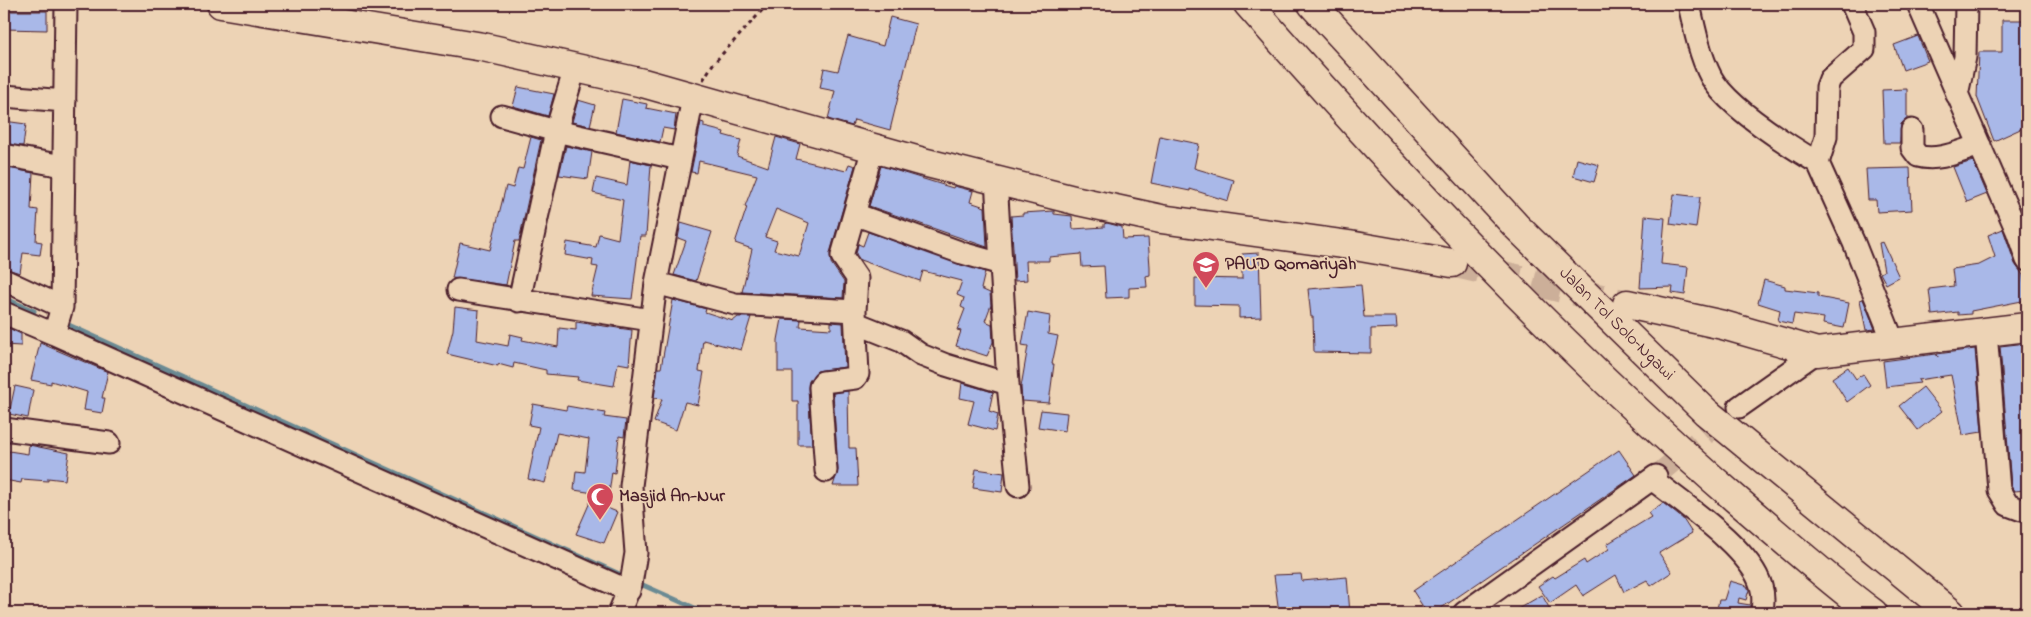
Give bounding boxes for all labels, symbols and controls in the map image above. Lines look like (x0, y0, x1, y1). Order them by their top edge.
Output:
school or university icon: PAUD Qomariyah (1191, 250, 1221, 289)
place label: PAUD Qomariyah (1225, 252, 1357, 279)
street label: Jalan Tol Solo–Ngawi (1552, 261, 1680, 387)
mosque icon: Masjid An-Nur (585, 482, 615, 521)
place label: Masjid An-Nur (619, 484, 725, 510)

